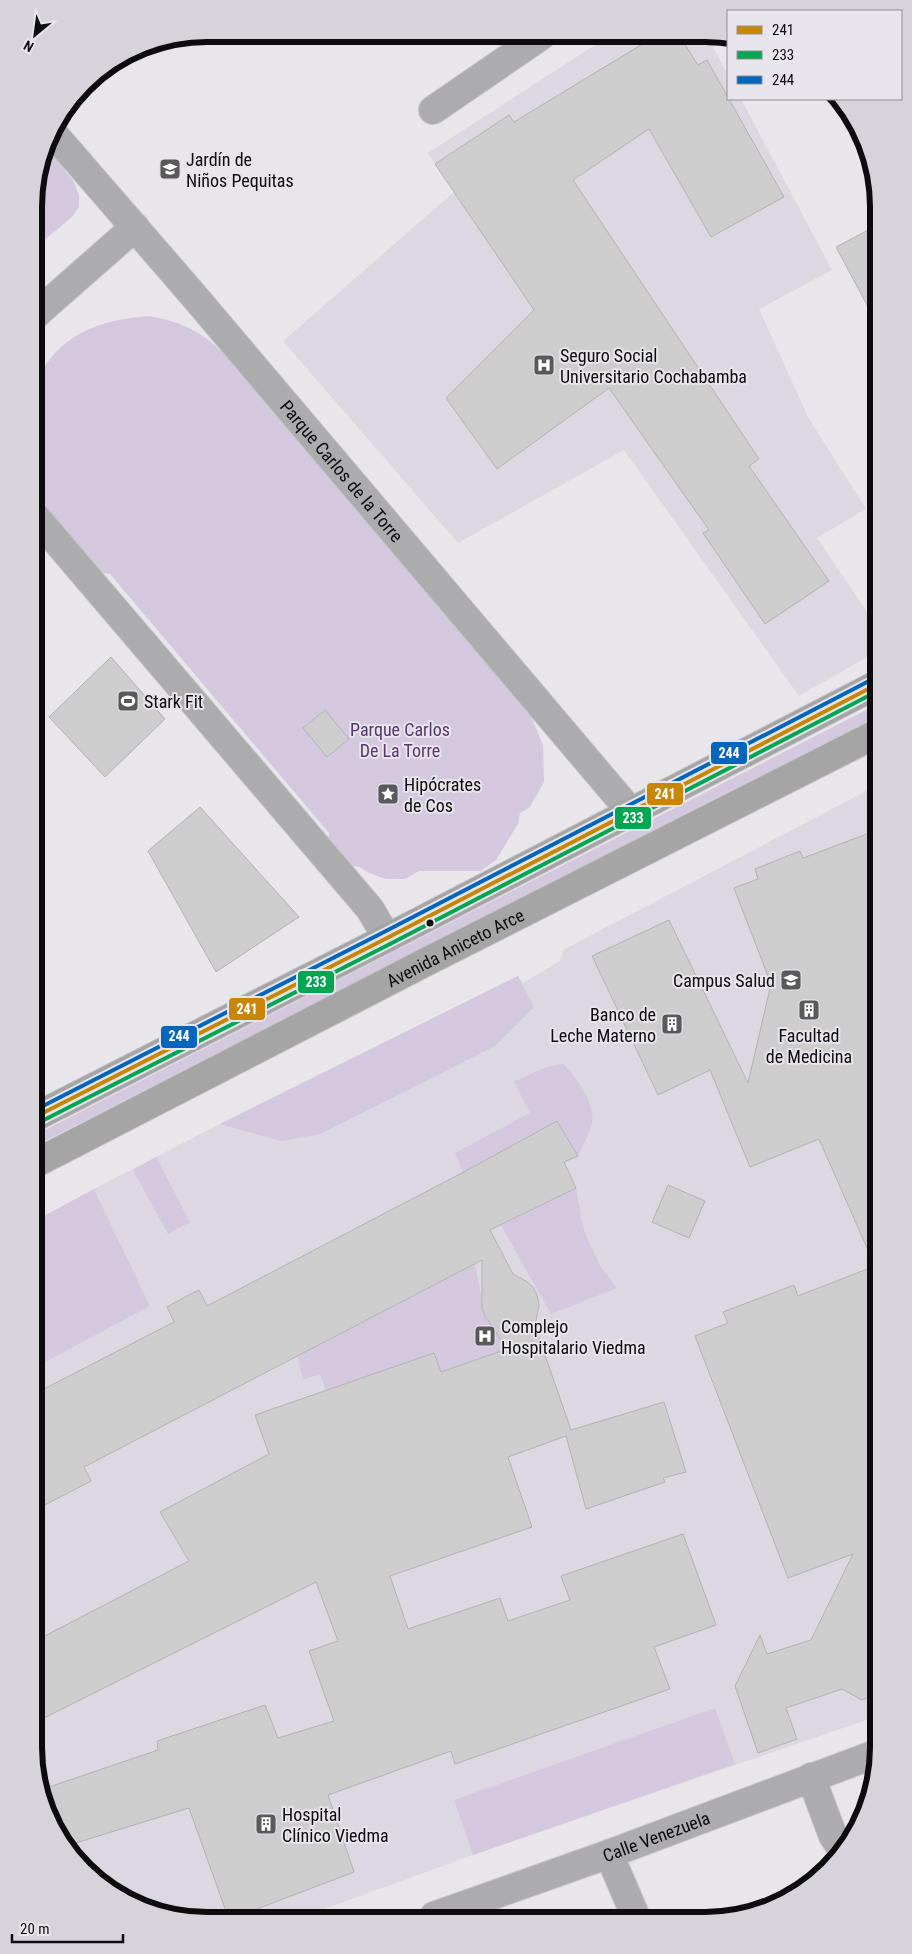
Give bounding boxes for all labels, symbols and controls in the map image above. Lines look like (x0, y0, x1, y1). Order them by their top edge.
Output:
north arrow (10, 10, 60, 60)
legend (727, 10, 902, 100)
text: 241 (772, 21, 794, 39)
text: N (21, 37, 36, 55)
text: 233 (772, 46, 794, 64)
text: 244 (772, 71, 794, 89)
place label: Jardín de Niños Pequitas (186, 149, 294, 191)
school or university icon: Jardín de Niños Pequitas (158, 157, 182, 181)
place label: Seguro Social Universitario Cochabamba (560, 345, 747, 387)
hospital icon: Seguro Social Universitario Cochabamba (532, 353, 556, 377)
street label: Parque Carlos de la Torre (276, 396, 408, 546)
sports icon: Stark Fit (116, 689, 140, 713)
place label: Stark Fit (144, 691, 203, 712)
park label: Parque Carlos De La Torre (350, 719, 450, 761)
line badge: 244 (710, 741, 748, 765)
text: 244 (718, 745, 740, 761)
place label: Hipócrates de Cos (404, 774, 481, 816)
place icon: Hipócrates de Cos (376, 782, 400, 806)
line badge: 241 (646, 782, 684, 806)
text: 241 (654, 786, 676, 802)
line badge: 233 (614, 806, 652, 830)
text: 233 (622, 810, 644, 826)
street label: Avenida Aniceto Arce (383, 904, 527, 991)
unlabelled marker (425, 918, 435, 928)
school or university icon: Campus Salud (779, 968, 803, 992)
line badge: 233 (297, 970, 335, 994)
place label: Campus Salud (673, 970, 775, 991)
text: 233 (305, 974, 327, 990)
line badge: 241 (228, 997, 266, 1021)
building icon: Facultad de Medicina (797, 998, 821, 1022)
text: 241 (236, 1001, 258, 1017)
place label: Banco de Leche Materno (550, 1004, 656, 1046)
building icon: Banco de Leche Materno (660, 1012, 684, 1036)
line badge: 244 (160, 1025, 198, 1049)
place label: Facultad de Medicina (766, 1025, 852, 1067)
text: 244 (168, 1028, 190, 1044)
place label: Complejo Hospitalario Viedma (501, 1316, 646, 1358)
hospital icon: Complejo Hospitalario Viedma (473, 1324, 497, 1348)
place label: Hospital Clínico Viedma (282, 1804, 389, 1846)
street label: Calle Venezuela (600, 1807, 713, 1866)
building icon: Hospital Clínico Viedma (254, 1812, 278, 1836)
scale bar (12, 1912, 124, 1944)
text: 20 m (20, 1920, 50, 1938)

